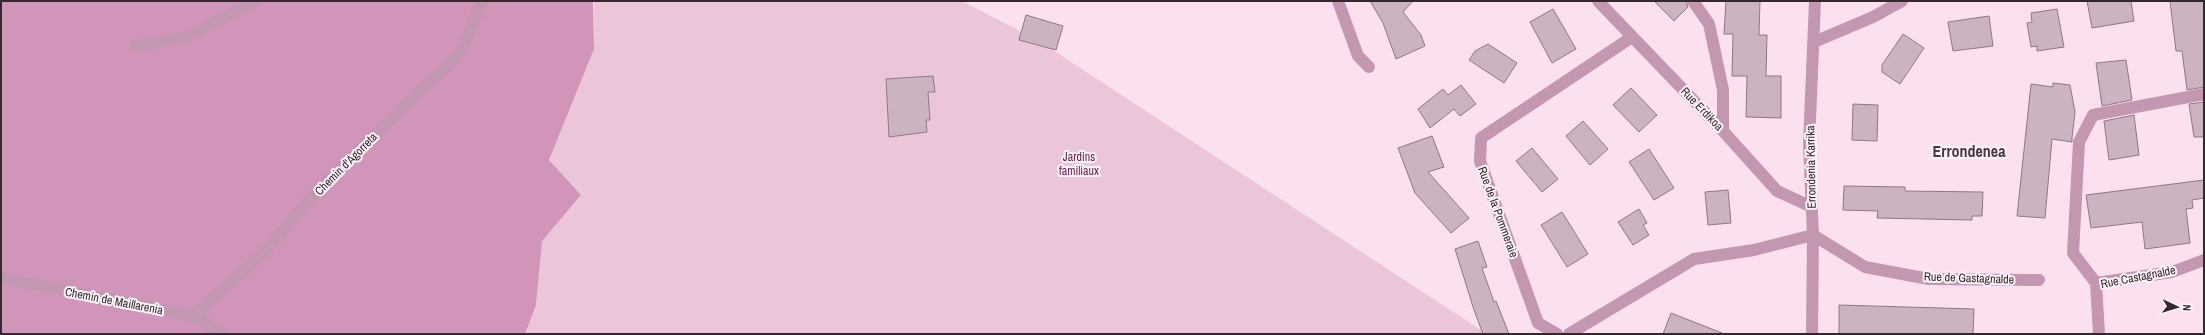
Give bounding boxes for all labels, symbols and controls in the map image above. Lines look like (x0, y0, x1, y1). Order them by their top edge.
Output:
street label: Rue Erdikoa (1677, 84, 1727, 135)
street label: Errondenia Karrika (1802, 125, 1820, 209)
street label: Chemin d'Agorreta (311, 129, 381, 199)
district label: Errondenea (1933, 140, 2006, 162)
park label: Jardins familiaux (1059, 149, 1099, 179)
street label: Rue de la Pommeraie (1474, 164, 1522, 260)
street label: Rue Castagnalde (2099, 262, 2177, 292)
street label: Rue de Gastagnalde (1924, 268, 2014, 288)
street label: Chemin de Maillarenia (64, 284, 165, 318)
north arrow (2157, 287, 2197, 327)
text: N (2180, 304, 2194, 311)

